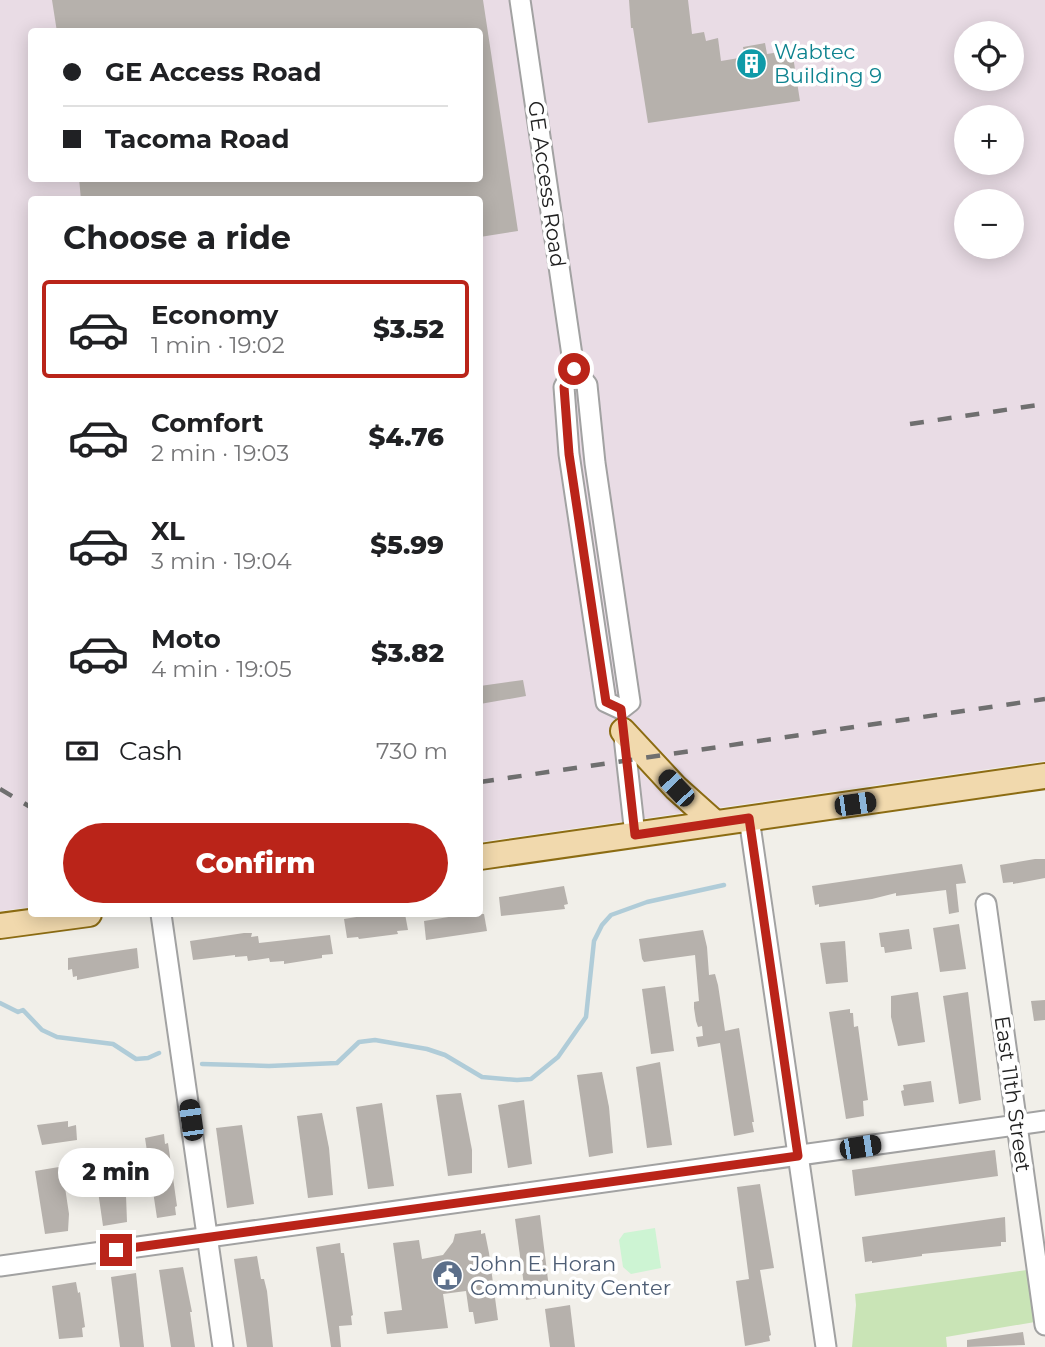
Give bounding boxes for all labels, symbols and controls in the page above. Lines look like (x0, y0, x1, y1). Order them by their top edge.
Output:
map controls (954, 21, 1024, 259)
button: locate (954, 21, 1024, 91)
place label: Wabtec Building 9 (774, 39, 882, 88)
building icon: Wabtec Building 9 (734, 46, 768, 80)
text: GE Access Road (105, 56, 321, 88)
street label: GE Access Road (523, 99, 571, 269)
button: + (954, 105, 1024, 175)
text: Tacoma Road (105, 123, 289, 155)
button: − (954, 189, 1024, 259)
text: Choose a ride (63, 218, 291, 257)
icon: car (67, 298, 130, 361)
text: Economy (151, 299, 278, 331)
text: $3.52 (373, 313, 444, 345)
text: 1 min · 19:02 (151, 331, 285, 359)
route start (558, 353, 590, 385)
icon: car (67, 406, 130, 469)
text: Comfort (151, 407, 263, 439)
text: $4.76 (369, 421, 444, 453)
text: 2 min · 19:03 (151, 439, 289, 467)
icon: car (67, 514, 130, 577)
text: XL (151, 515, 185, 547)
text: $5.99 (370, 529, 444, 561)
text: 3 min · 19:04 (151, 547, 292, 575)
icon: car (67, 622, 130, 685)
text: Moto (151, 623, 221, 655)
text: $3.82 (371, 637, 444, 669)
text: 4 min · 19:05 (151, 655, 292, 683)
icon: cash (63, 732, 101, 770)
text: Cash (119, 735, 183, 767)
text: 730 m (376, 737, 448, 765)
car (654, 765, 699, 811)
car (833, 791, 878, 817)
button: Confirm (63, 823, 448, 903)
street label: East 11th Street (990, 1014, 1036, 1174)
car (178, 1098, 205, 1142)
car (838, 1133, 883, 1161)
callout: 2 min (58, 1148, 174, 1198)
text: 2 min (82, 1158, 150, 1186)
route end (100, 1234, 132, 1266)
place label: John E. Horan Community Center (469, 1251, 671, 1300)
public building icon: John E. Horan Community Center (430, 1258, 464, 1292)

